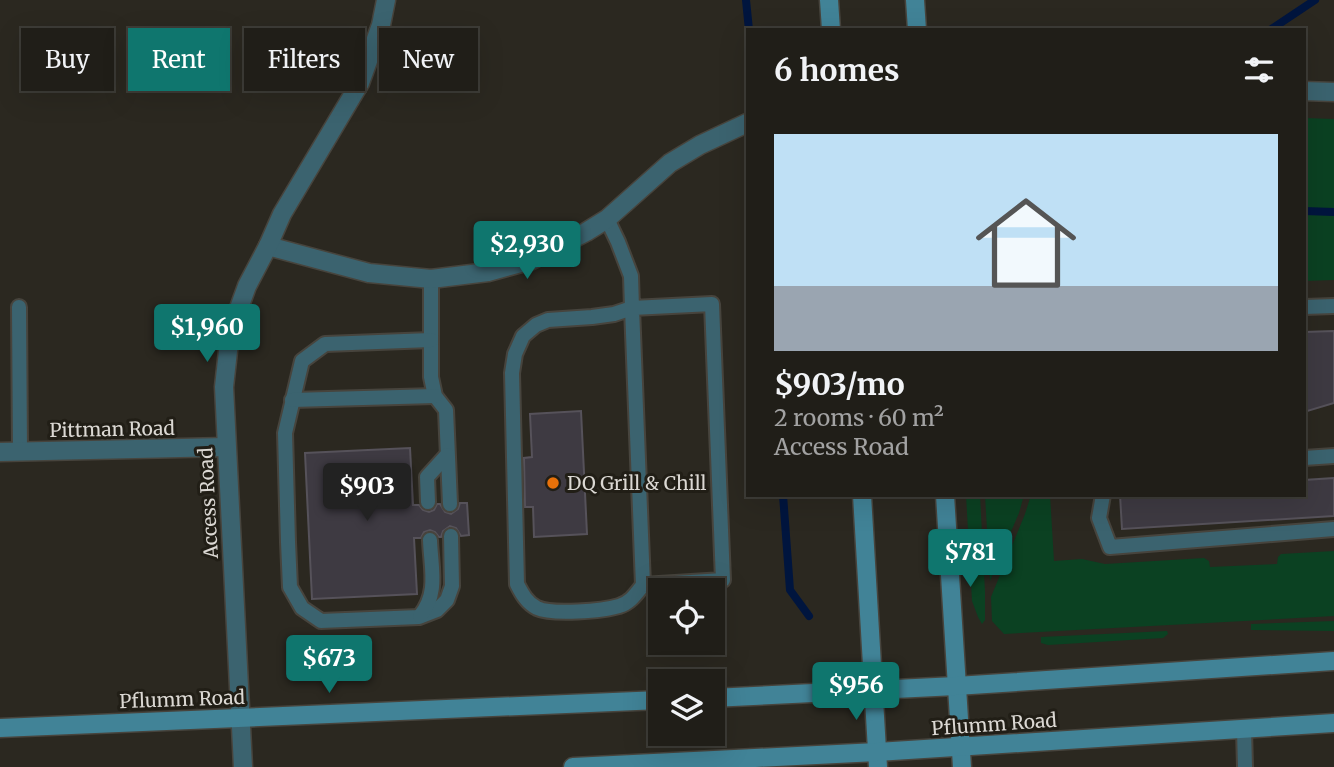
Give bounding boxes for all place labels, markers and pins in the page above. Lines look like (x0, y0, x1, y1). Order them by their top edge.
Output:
pin: $2,930 (470, 222, 584, 281)
pin: $1,960 (150, 304, 264, 364)
pin: $903 (326, 463, 408, 523)
place label: DQ Grill & Chill (567, 471, 707, 495)
marker: DQ Grill & Chill (545, 475, 561, 491)
pin: $781 (929, 530, 1011, 589)
pin: $673 (288, 636, 370, 695)
pin: $956 (815, 662, 897, 722)

